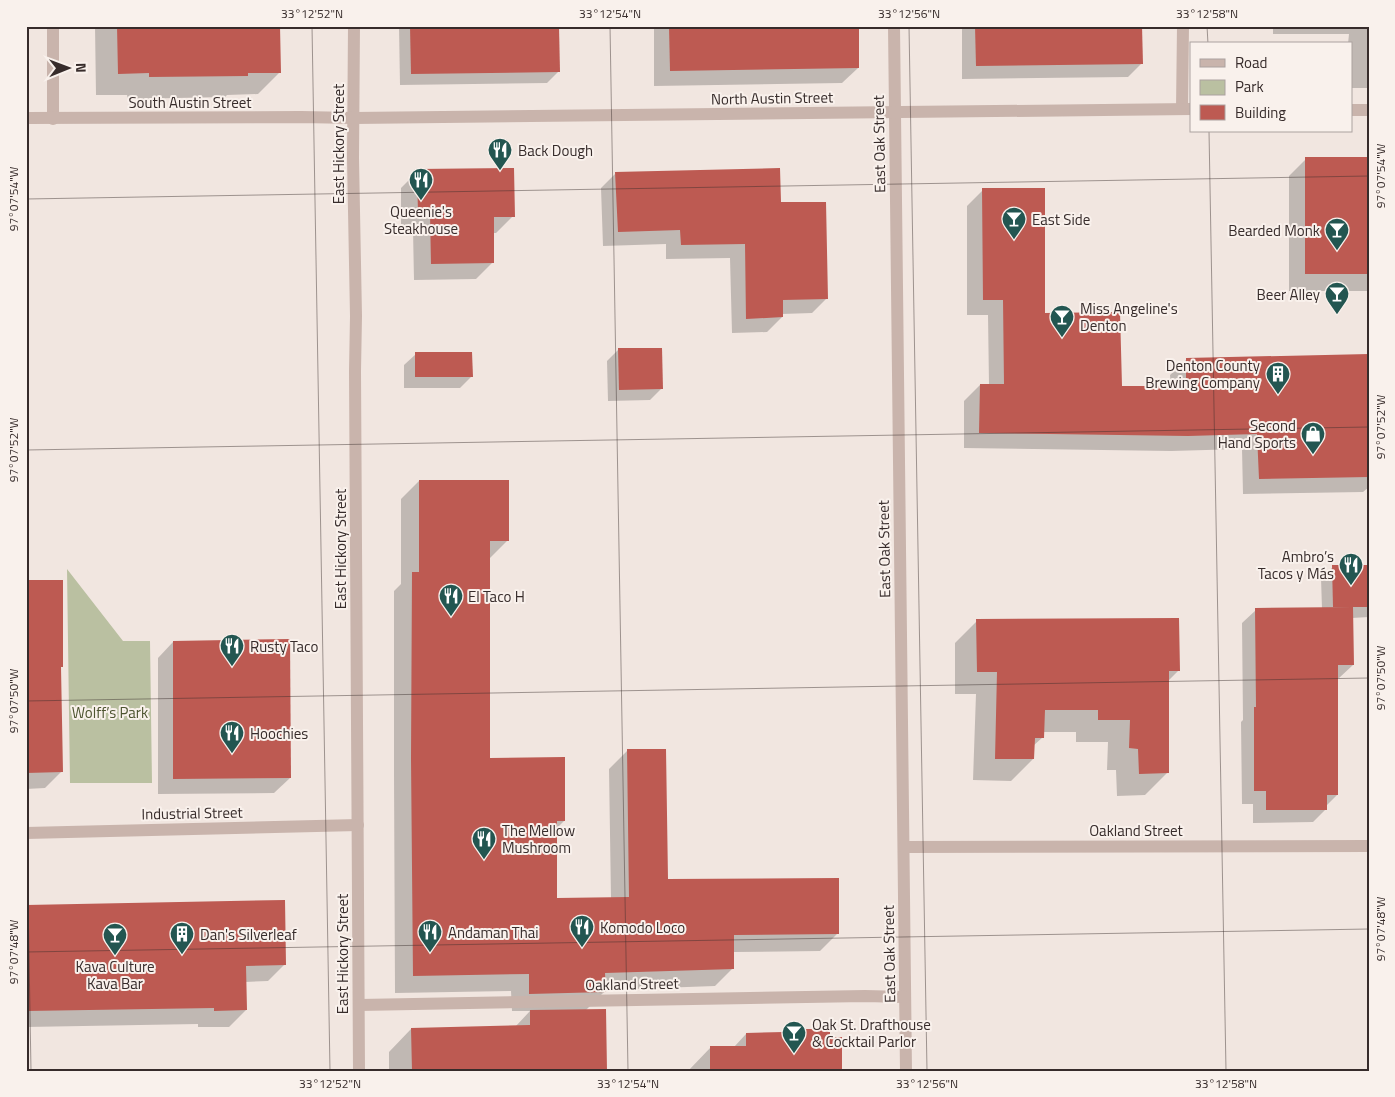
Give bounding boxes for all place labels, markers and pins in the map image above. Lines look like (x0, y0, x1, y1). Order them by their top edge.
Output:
restaurant icon: Back Dough (487, 137, 513, 171)
place label: Back Dough (518, 139, 593, 162)
restaurant icon: Queenie's Steakhouse (408, 167, 434, 201)
place label: Queenie's Steakhouse (384, 200, 458, 240)
bar icon: East Side (1001, 206, 1027, 240)
place label: East Side (1032, 208, 1090, 231)
bar icon: Bearded Monk (1324, 217, 1350, 251)
place label: Bearded Monk (1228, 219, 1320, 242)
bar icon: Beer Alley (1324, 281, 1350, 315)
place label: Beer Alley (1257, 283, 1320, 306)
place label: Miss Angeline's Denton (1080, 297, 1178, 337)
bar icon: Miss Angeline's Denton (1049, 304, 1075, 338)
place label: Denton County Brewing Company (1145, 354, 1260, 394)
building icon: Denton County Brewing Company (1265, 361, 1291, 395)
place label: Second Hand Sports (1218, 414, 1296, 454)
shop icon: Second Hand Sports (1300, 421, 1326, 455)
place label: Ambro’s Tacos y Más (1258, 545, 1334, 585)
restaurant icon: Ambro’s Tacos y Más (1338, 552, 1364, 586)
restaurant icon: El Taco H (438, 583, 464, 617)
place label: El Taco H (468, 585, 525, 608)
restaurant icon: Rusty Taco (219, 633, 245, 667)
place label: Rusty Taco (250, 635, 318, 658)
restaurant icon: Hoochies (219, 720, 245, 754)
place label: Hoochies (250, 722, 308, 745)
place label: The Mellow Mushroom (502, 819, 575, 859)
restaurant icon: The Mellow Mushroom (471, 826, 497, 860)
restaurant icon: Komodo Loco (569, 914, 595, 948)
place label: Komodo Loco (600, 916, 685, 939)
restaurant icon: Andaman Thai (417, 919, 443, 953)
building icon: Dan's Silverleaf (169, 921, 195, 955)
place label: Andaman Thai (448, 921, 539, 944)
bar icon: Kava Culture Kava Bar (102, 922, 128, 956)
place label: Dan's Silverleaf (200, 923, 297, 946)
place label: Kava Culture Kava Bar (75, 955, 155, 995)
place label: Oak St. Drafthouse & Cocktail Parlor (812, 1013, 931, 1053)
bar icon: Oak St. Drafthouse & Cocktail Parlor (781, 1020, 807, 1054)

